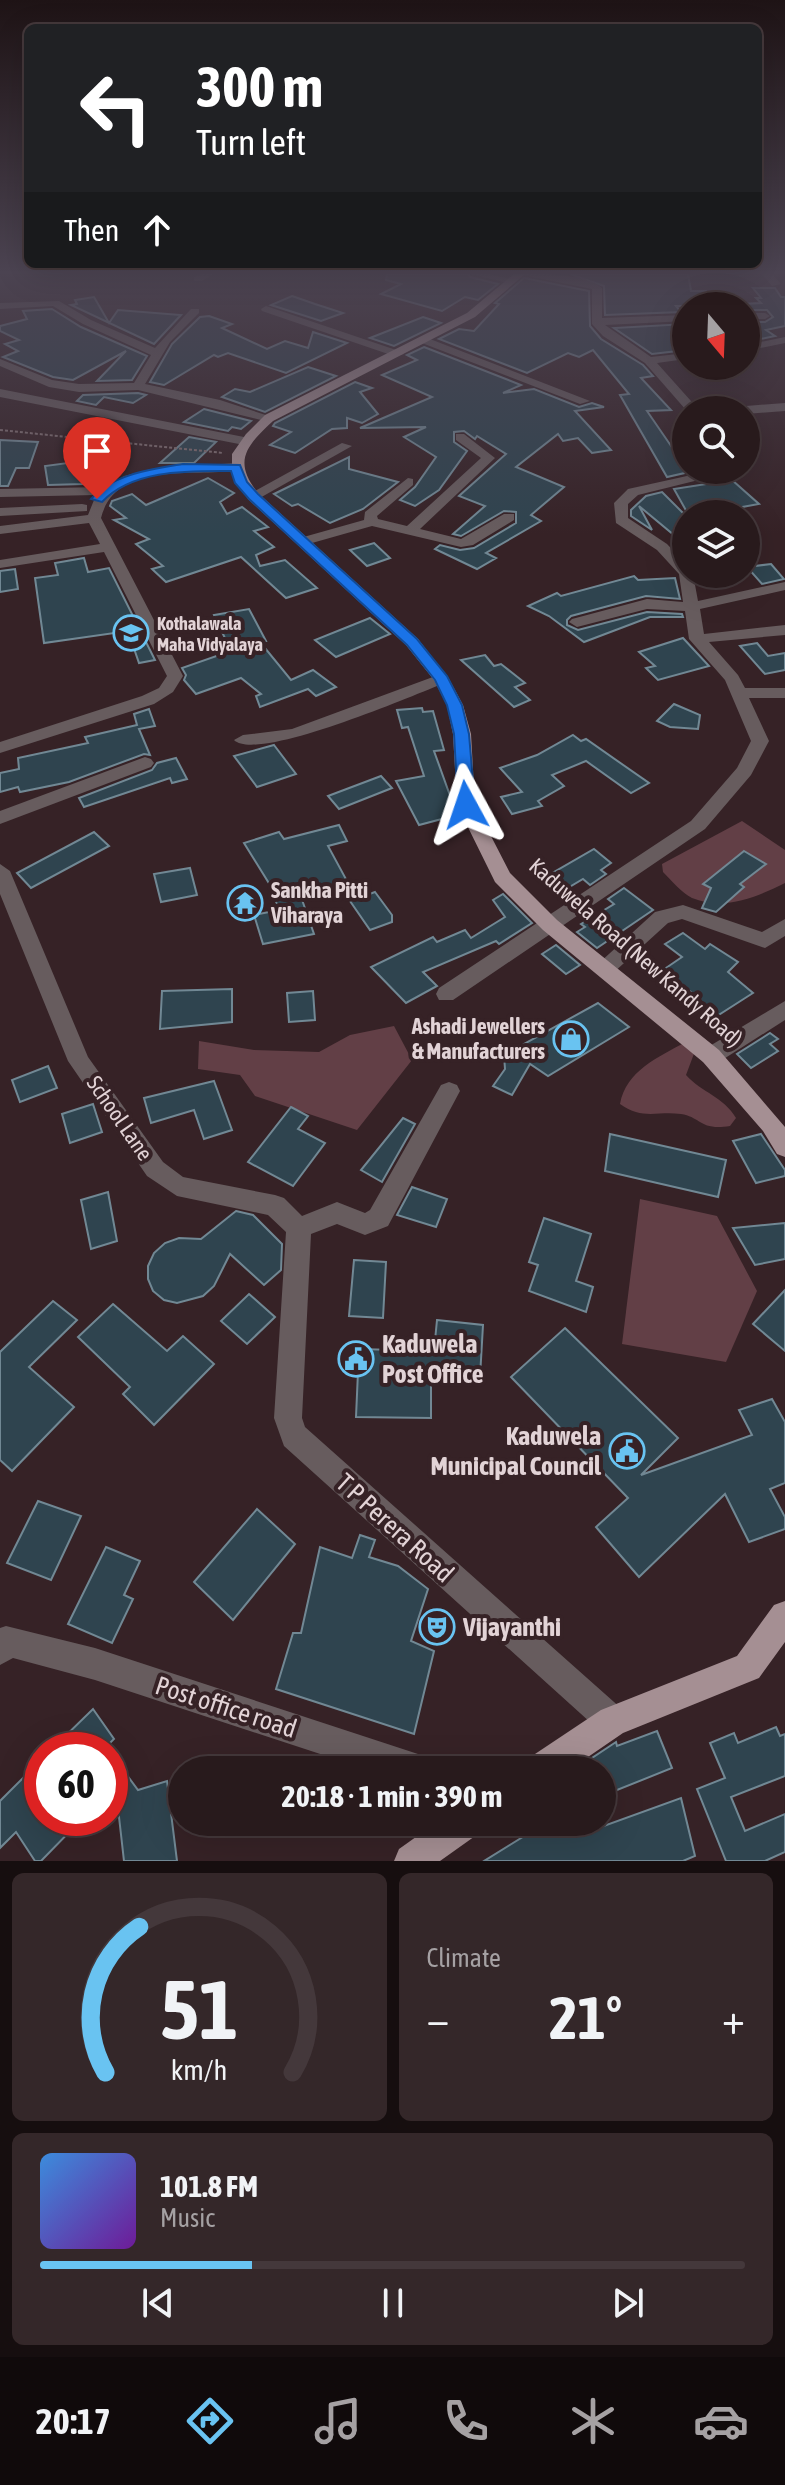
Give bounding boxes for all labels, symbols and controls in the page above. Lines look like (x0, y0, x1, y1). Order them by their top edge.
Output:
text: 300 m (196, 55, 323, 119)
icon: left (64, 56, 168, 160)
text: Turn left (196, 121, 306, 163)
icon: ahead (135, 208, 179, 252)
text: Then (64, 213, 119, 247)
north arrow (672, 292, 760, 380)
map controls (672, 292, 760, 588)
button: search (672, 396, 760, 484)
pin (63, 417, 131, 499)
icon: arrive (75, 429, 119, 473)
button: layers (672, 500, 760, 588)
place label: Kothalawala Maha Vidyalaya (157, 613, 263, 655)
school or university icon: Kothalawala Maha Vidyalaya (112, 614, 150, 652)
position arrow (424, 763, 508, 847)
street label: Kaduwela Road (New Kandy Road) (524, 852, 748, 1052)
place label: Sankha Pitti Viharaya (270, 877, 368, 928)
temple icon: Sankha Pitti Viharaya (226, 884, 264, 922)
place label: Ashadi Jewellers & Manufacturers (411, 1013, 545, 1064)
shop icon: Ashadi Jewellers & Manufacturers (552, 1020, 590, 1058)
street label: School Lane (82, 1071, 158, 1165)
place label: Kaduwela Post Office (382, 1329, 484, 1389)
public building icon: Kaduwela Post Office (337, 1340, 375, 1378)
place label: Kaduwela Municipal Council (430, 1421, 602, 1481)
public building icon: Kaduwela Municipal Council (608, 1432, 646, 1470)
street label: T P Perera Road (330, 1468, 460, 1588)
theatre icon: Vijayanthi (418, 1608, 456, 1646)
place label: Vijayanthi (462, 1612, 561, 1642)
street label: Post office road (152, 1670, 300, 1744)
speed limit sign: 60 (24, 1732, 128, 1836)
text: 20:18 · 1 min · 390 m (282, 1779, 502, 1813)
text: Climate (427, 1943, 501, 1973)
text: 51 (160, 1961, 238, 2057)
text: 21° (549, 1983, 622, 2052)
text: − (427, 1993, 449, 2043)
text: + (722, 1993, 745, 2043)
text: km/h (171, 2053, 228, 2086)
text: 101.8 FM (160, 2169, 258, 2203)
text: Music (160, 2203, 215, 2233)
icon: previous (136, 2281, 180, 2325)
icon: pause (371, 2281, 415, 2325)
icon: next (606, 2281, 650, 2325)
icon: directions (182, 2393, 238, 2449)
icon: music (310, 2393, 366, 2449)
icon: phone (438, 2393, 494, 2449)
icon: climate (565, 2393, 621, 2449)
icon: car (693, 2393, 749, 2449)
text: 20:17 (36, 2400, 111, 2442)

